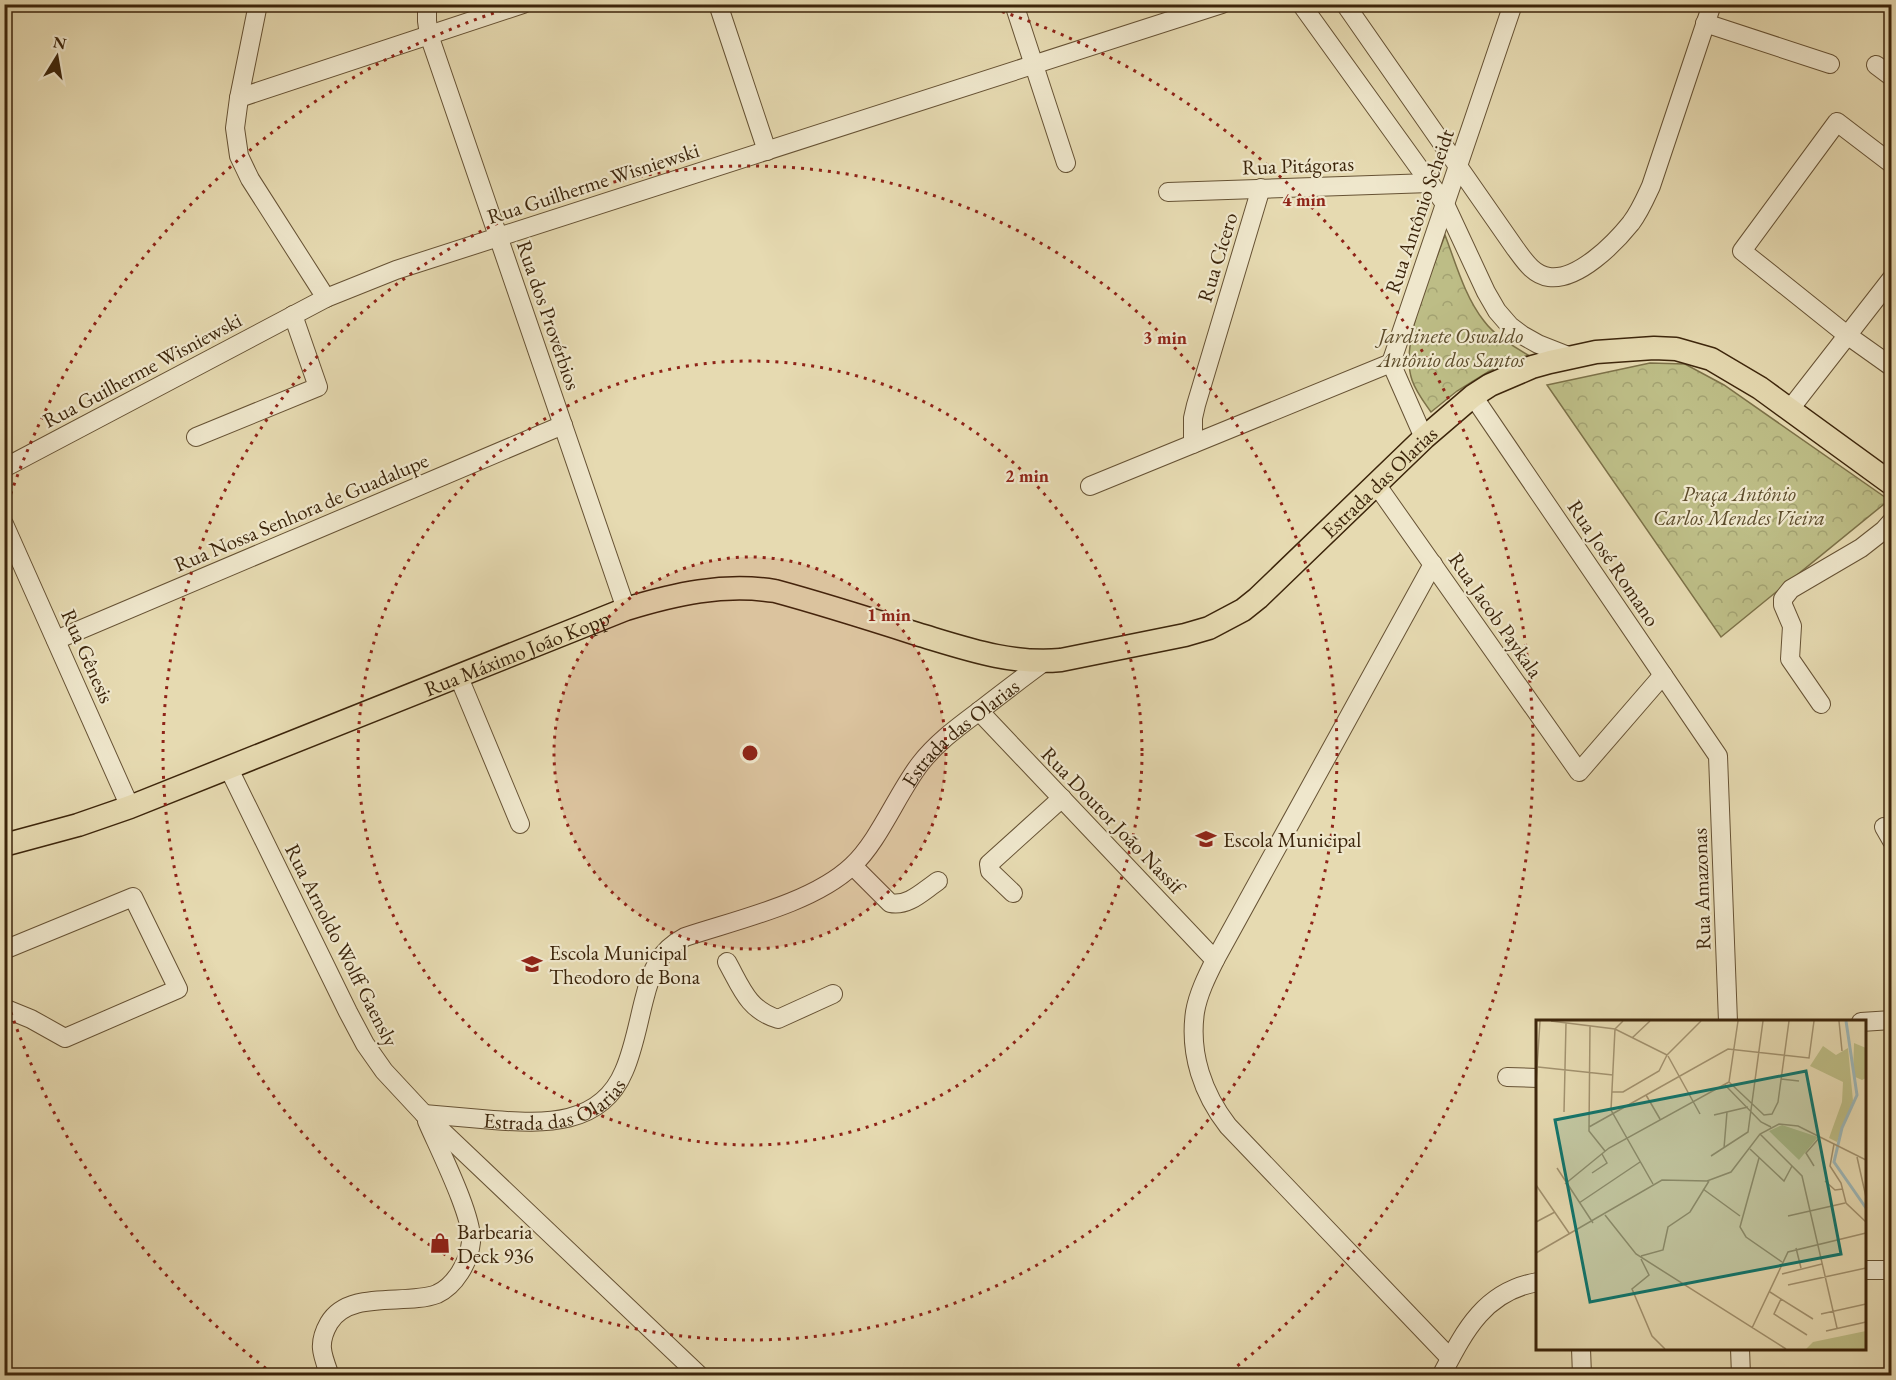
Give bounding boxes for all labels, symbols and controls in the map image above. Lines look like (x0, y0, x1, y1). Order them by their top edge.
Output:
north arrow (27, 27, 87, 87)
text: N (51, 31, 68, 54)
street label: Rua Antônio Scheidt (1378, 125, 1460, 297)
street label: Rua Guilherme Wisniewski (484, 136, 702, 230)
street label: Rua Pitágoras (1242, 150, 1355, 180)
text: 4 min (1282, 188, 1326, 211)
street label: Rua Cícero (1191, 209, 1243, 305)
street label: Rua dos Provérbios (511, 237, 587, 394)
street label: Rua Guilherme Wisniewski (38, 306, 246, 434)
park label: Jardinete Oswaldo Antônio dos Santos (1375, 322, 1525, 373)
text: 3 min (1143, 326, 1187, 349)
street label: Estrada das Olarias (1315, 419, 1443, 543)
street label: Rua Nossa Senhora de Guadalupe (170, 446, 432, 578)
text: 2 min (1005, 464, 1049, 487)
park label: Praça Antônio Carlos Mendes Vieira (1653, 480, 1825, 531)
street label: Rua José Romano (1562, 495, 1666, 631)
street label: Rua Jacob Paykala (1443, 547, 1550, 684)
street label: Rua Máximo João Kopp (420, 603, 613, 702)
text: 1 min (867, 603, 911, 626)
street label: Rua Gênesis (55, 605, 121, 707)
street label: Estrada das Olarias (895, 672, 1024, 792)
street label: Rua Doutor João Nassif (1036, 741, 1192, 901)
centre of rings (740, 743, 760, 763)
place label: Escola Municipal (1223, 826, 1361, 853)
school or university icon: Escola Municipal (1194, 827, 1218, 851)
street label: Rua Amazonas (1685, 827, 1717, 950)
street label: Rua Arnoldo Wolff Gaensly (279, 839, 405, 1052)
place label: Escola Municipal Theodoro de Bona (549, 939, 701, 990)
school or university icon: Escola Municipal Theodoro de Bona (520, 952, 544, 976)
inset map (1536, 1020, 1866, 1350)
street label: Estrada das Olarias (482, 1073, 631, 1135)
place label: Barbearia Deck 936 (457, 1218, 534, 1269)
shop icon: Barbearia Deck 936 (428, 1231, 452, 1255)

